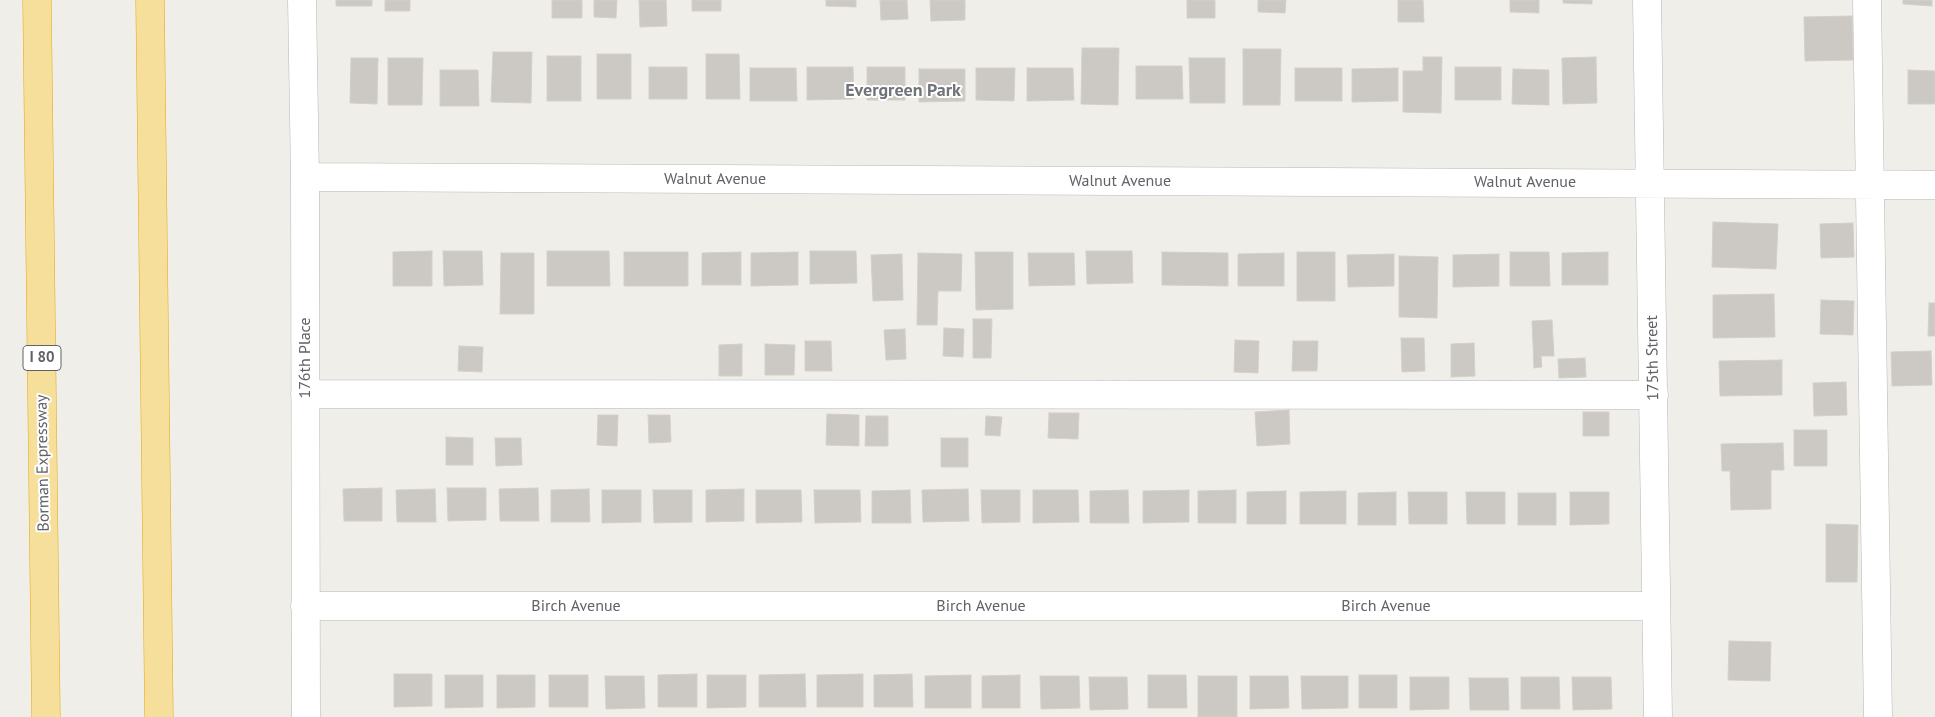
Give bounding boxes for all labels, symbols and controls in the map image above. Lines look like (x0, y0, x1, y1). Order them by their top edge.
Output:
district label: Evergreen Park (845, 80, 961, 102)
street label: Walnut Avenue (664, 169, 766, 189)
street label: Walnut Avenue (1069, 171, 1171, 191)
street label: Walnut Avenue (1474, 172, 1576, 192)
street label: 175th Street (1643, 315, 1663, 401)
street label: 176th Place (295, 317, 315, 399)
road number: I 80 (23, 346, 61, 370)
street label: Borman Expressway (32, 394, 54, 532)
street label: Birch Avenue (531, 596, 621, 616)
street label: Birch Avenue (936, 596, 1026, 616)
street label: Birch Avenue (1341, 596, 1431, 616)

